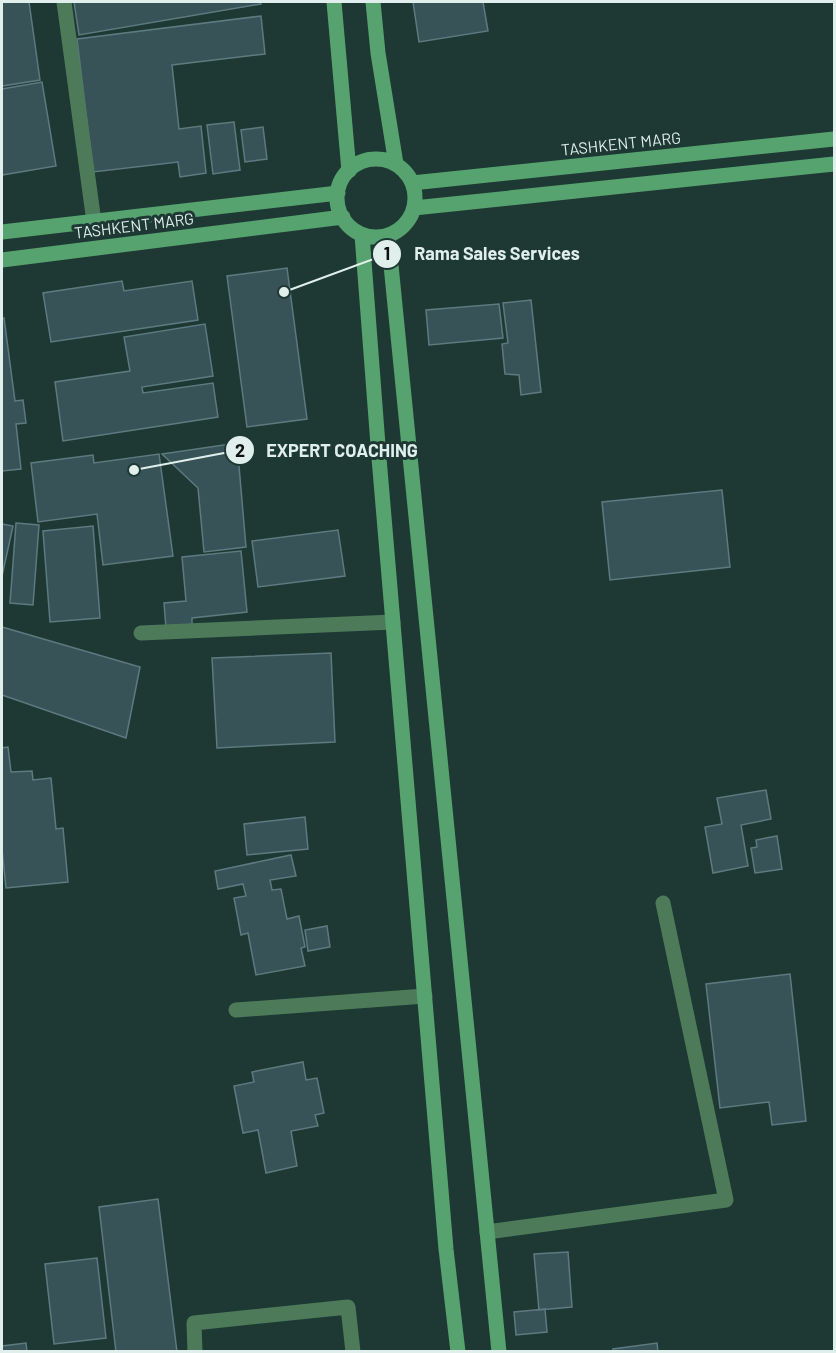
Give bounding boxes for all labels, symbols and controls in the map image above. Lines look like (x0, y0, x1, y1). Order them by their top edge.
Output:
street label: TASHKENT MARG (560, 127, 682, 159)
street label: TASHKENT MARG (73, 208, 195, 242)
callout: Rama Sales Services (372, 236, 592, 272)
text: 1 (384, 242, 390, 264)
text: Rama Sales Services (414, 242, 580, 264)
callout: EXPERT COACHING (225, 432, 430, 468)
text: 2 (235, 439, 245, 461)
text: EXPERT COACHING (266, 439, 418, 461)

